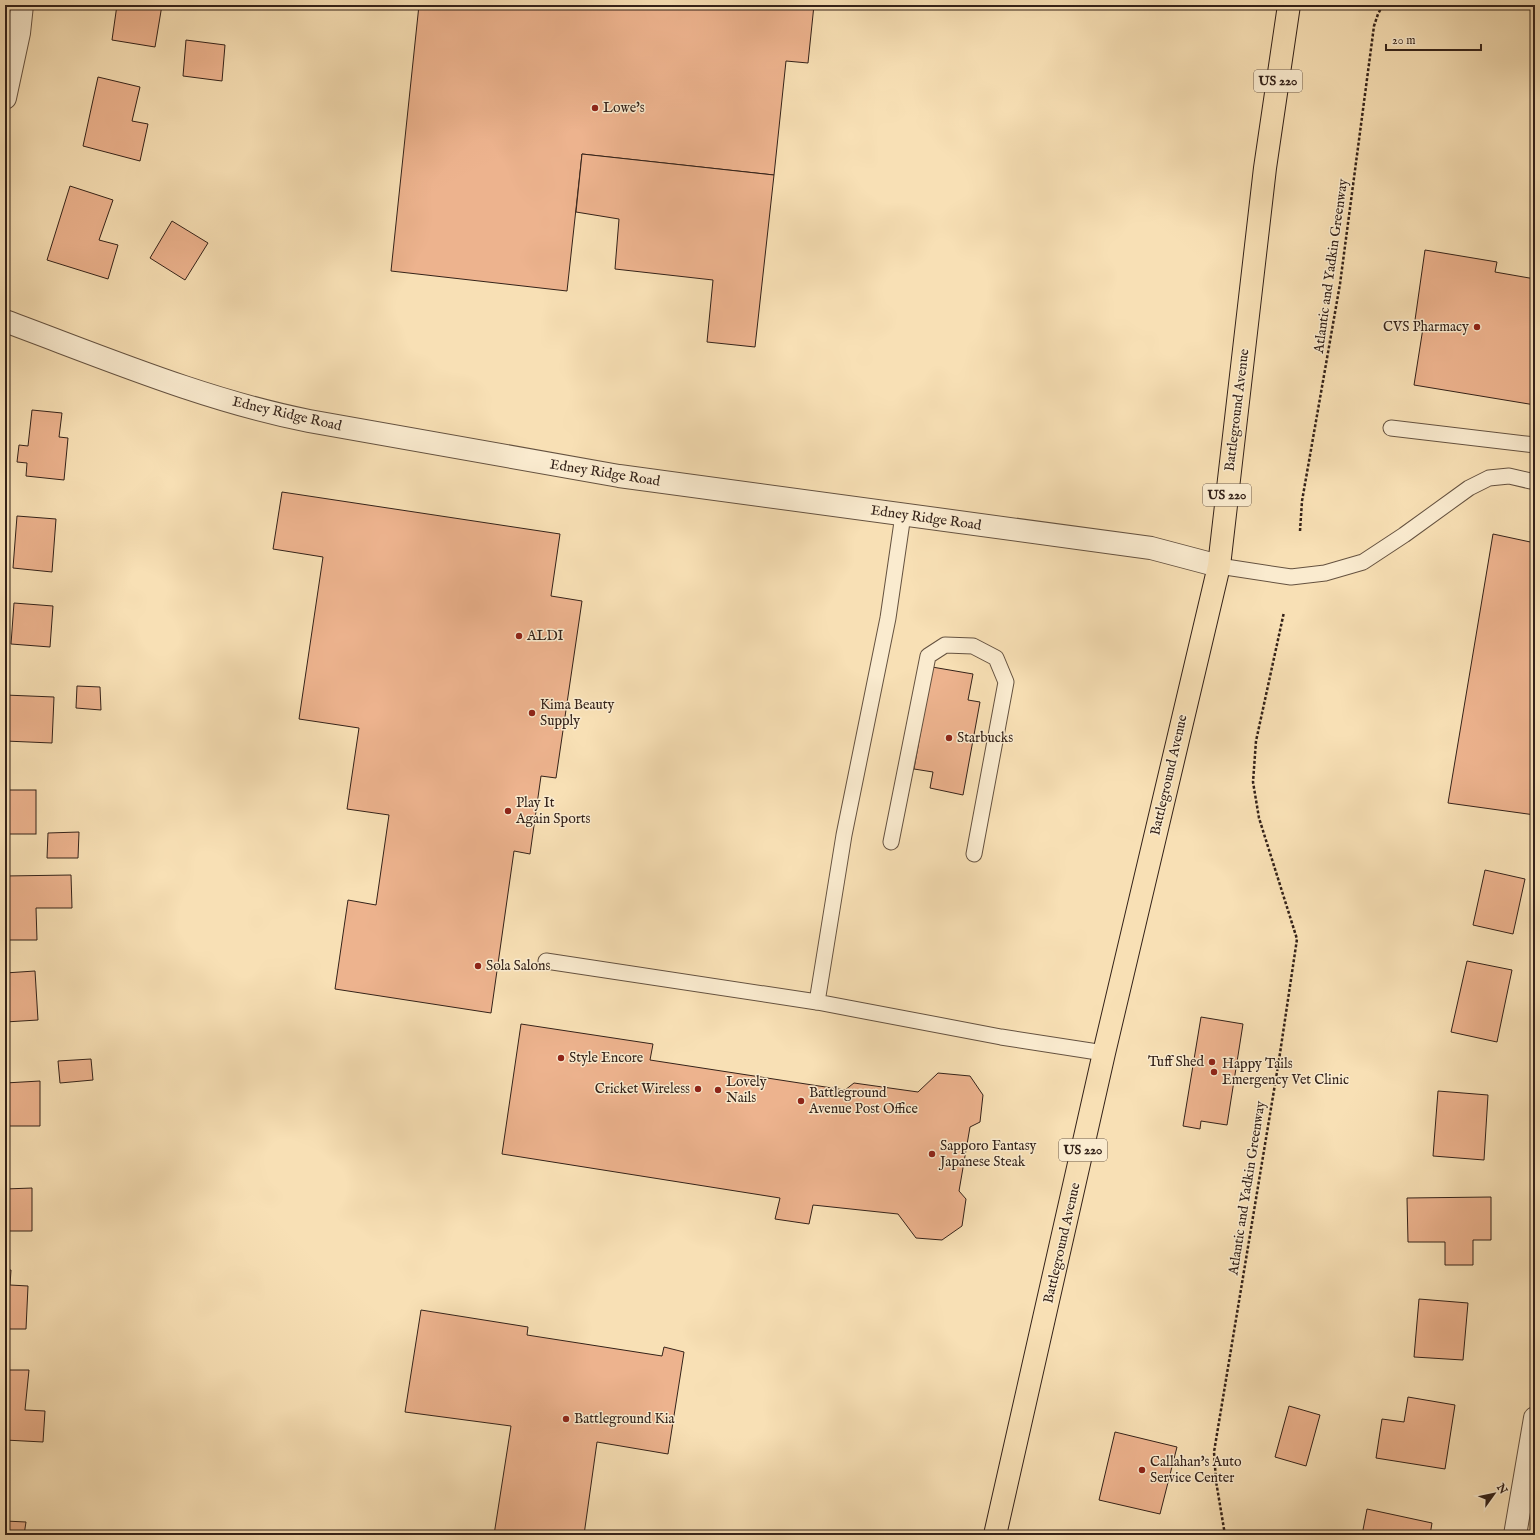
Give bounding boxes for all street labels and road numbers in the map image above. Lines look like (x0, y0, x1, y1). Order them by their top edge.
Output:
road number: US 220 (1254, 70, 1302, 92)
street label: Atlantic and Yadkin Greenway (1310, 178, 1352, 355)
street label: Battleground Avenue (1221, 347, 1254, 472)
street label: Edney Ridge Road (231, 393, 344, 435)
street label: Edney Ridge Road (549, 455, 662, 491)
road number: US 220 (1203, 484, 1251, 506)
street label: Edney Ridge Road (870, 501, 983, 535)
street label: Battleground Avenue (1146, 712, 1192, 837)
street label: Atlantic and Yadkin Greenway (1224, 1100, 1270, 1277)
road number: US 220 (1059, 1139, 1107, 1161)
street label: Battleground Avenue (1039, 1180, 1085, 1305)

